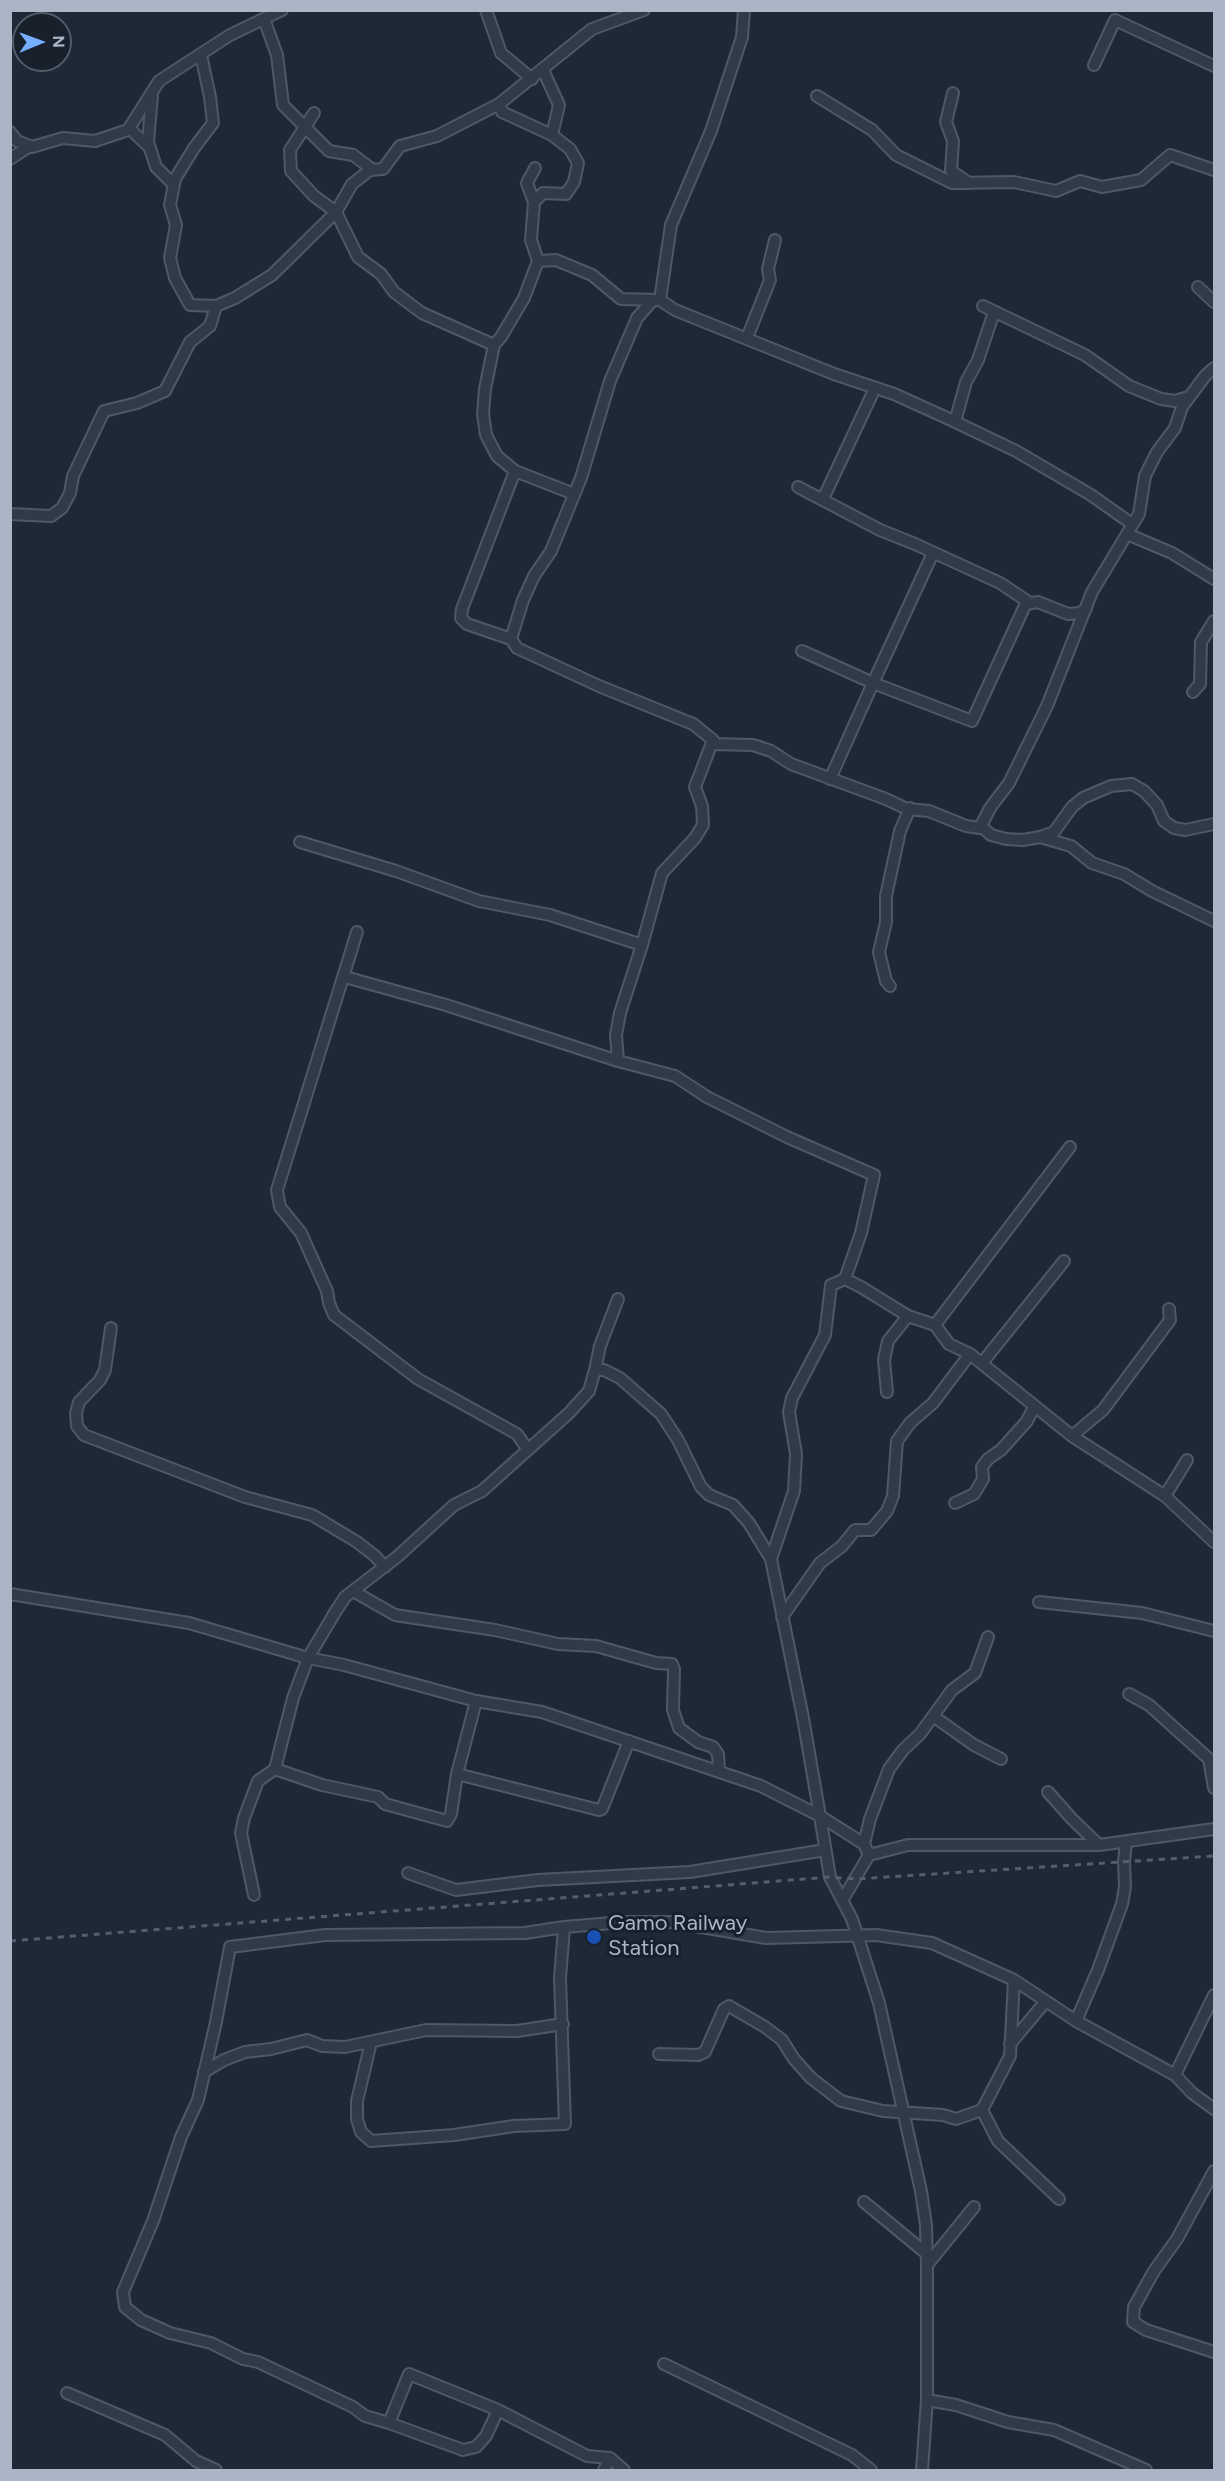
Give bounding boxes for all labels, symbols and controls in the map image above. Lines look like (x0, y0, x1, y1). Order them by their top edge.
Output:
north arrow (12, 12, 72, 72)
text: N (49, 35, 68, 48)
place label: Gamo Railway Station (608, 1911, 747, 1963)
marker: Gamo Railway Station (585, 1928, 603, 1946)

